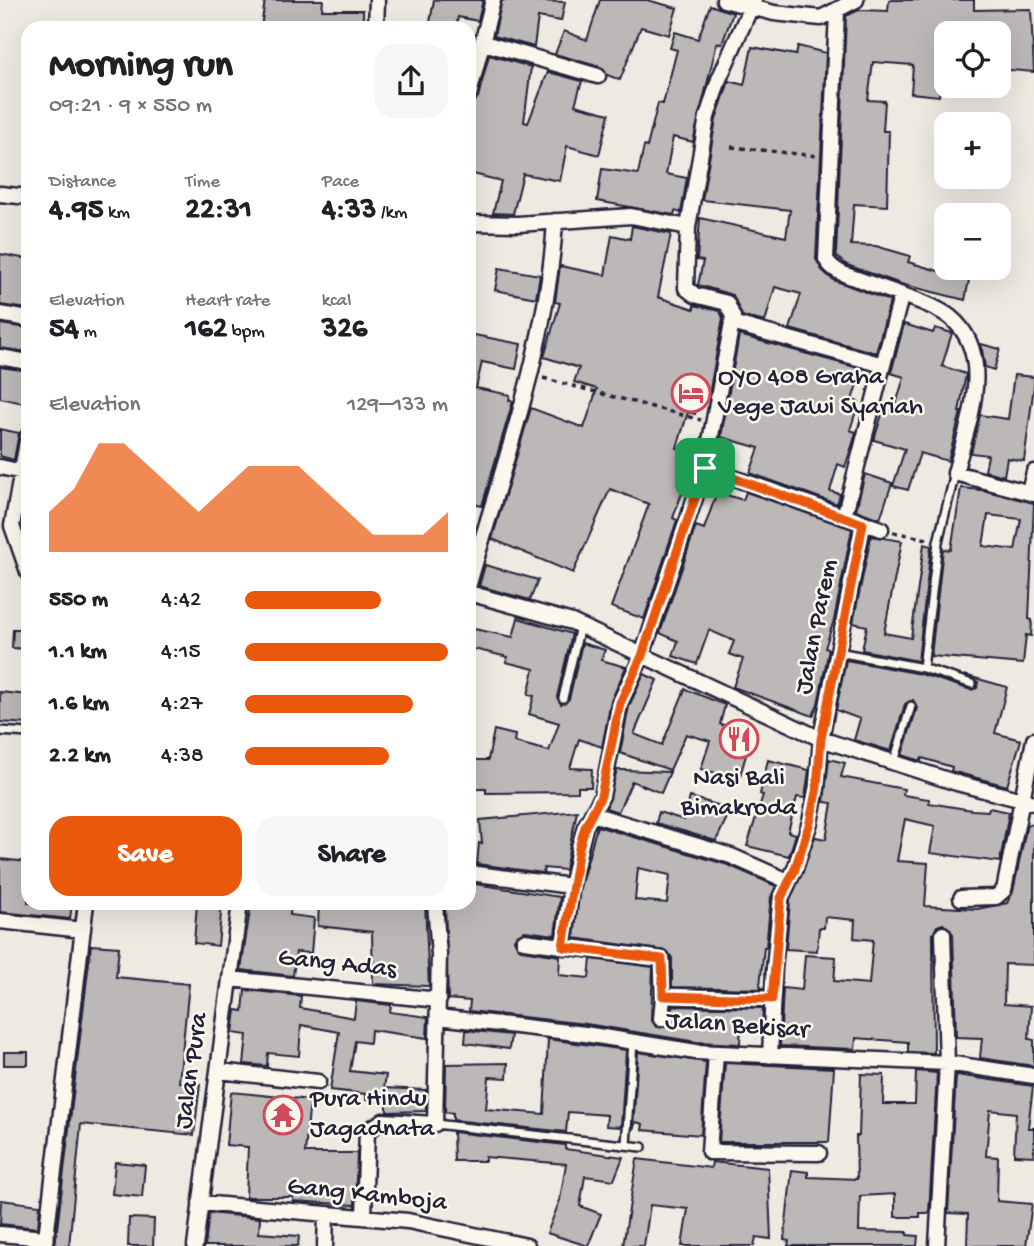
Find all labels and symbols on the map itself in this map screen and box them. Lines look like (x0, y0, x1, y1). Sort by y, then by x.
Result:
place label: OYO 408 Graha Vege Jawi Syariah (717, 363, 923, 424)
hotel icon: OYO 408 Graha Vege Jawi Syariah (670, 372, 712, 414)
pin (675, 438, 735, 498)
street label: Jalan Parem (790, 557, 846, 697)
restaurant icon: Nasi Bali Bimakroda (718, 718, 760, 760)
place label: Nasi Bali Bimakroda (680, 764, 798, 825)
street label: Gang Adas (276, 943, 399, 987)
street label: Jalan Bekisar (664, 1007, 813, 1048)
street label: Jalan Pura (170, 1009, 217, 1131)
place label: Pura Hindu Jagadnata (309, 1085, 436, 1146)
temple icon: Pura Hindu Jagadnata (262, 1094, 304, 1136)
street label: Gang Kamboja (286, 1172, 450, 1220)

